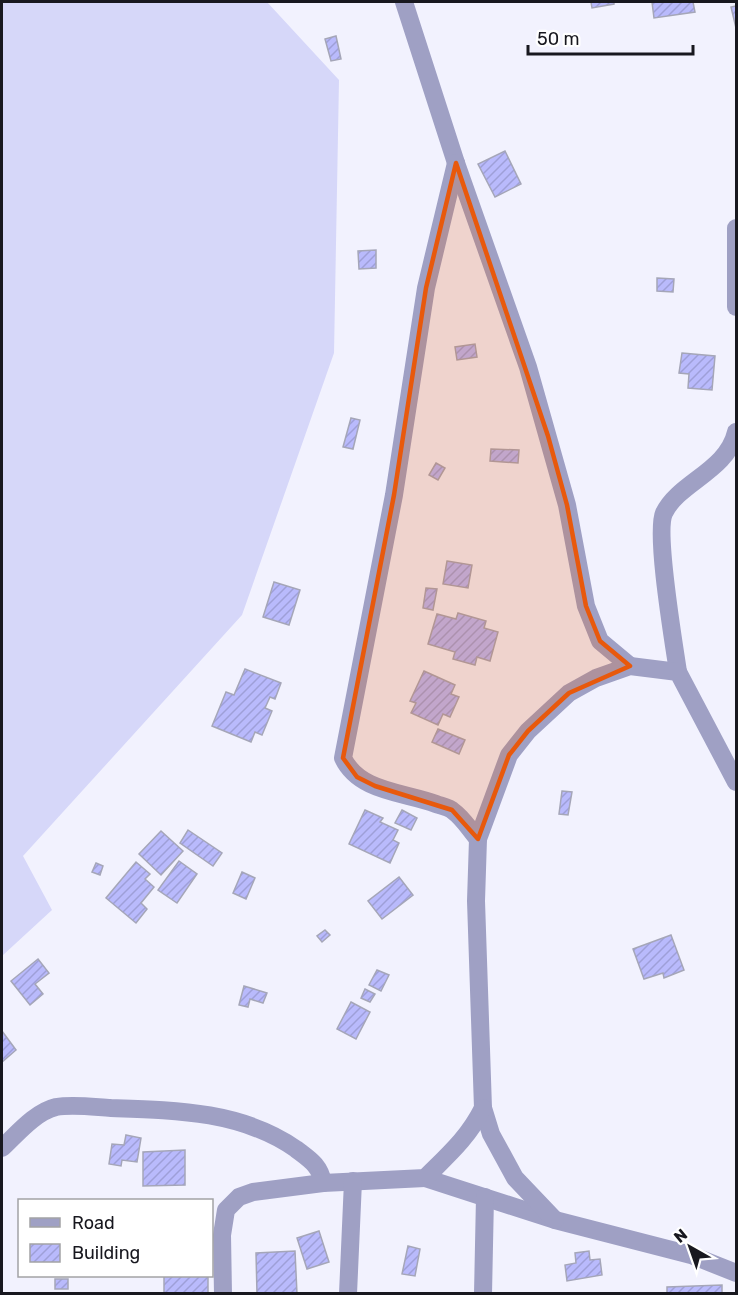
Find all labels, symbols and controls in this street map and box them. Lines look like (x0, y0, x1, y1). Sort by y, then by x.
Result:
scale bar (528, 18, 693, 56)
text: 50 m (537, 28, 580, 50)
legend (18, 1199, 213, 1277)
text: Road (72, 1212, 115, 1234)
north arrow (660, 1217, 720, 1277)
text: N (670, 1225, 691, 1247)
text: Building (72, 1242, 140, 1264)

